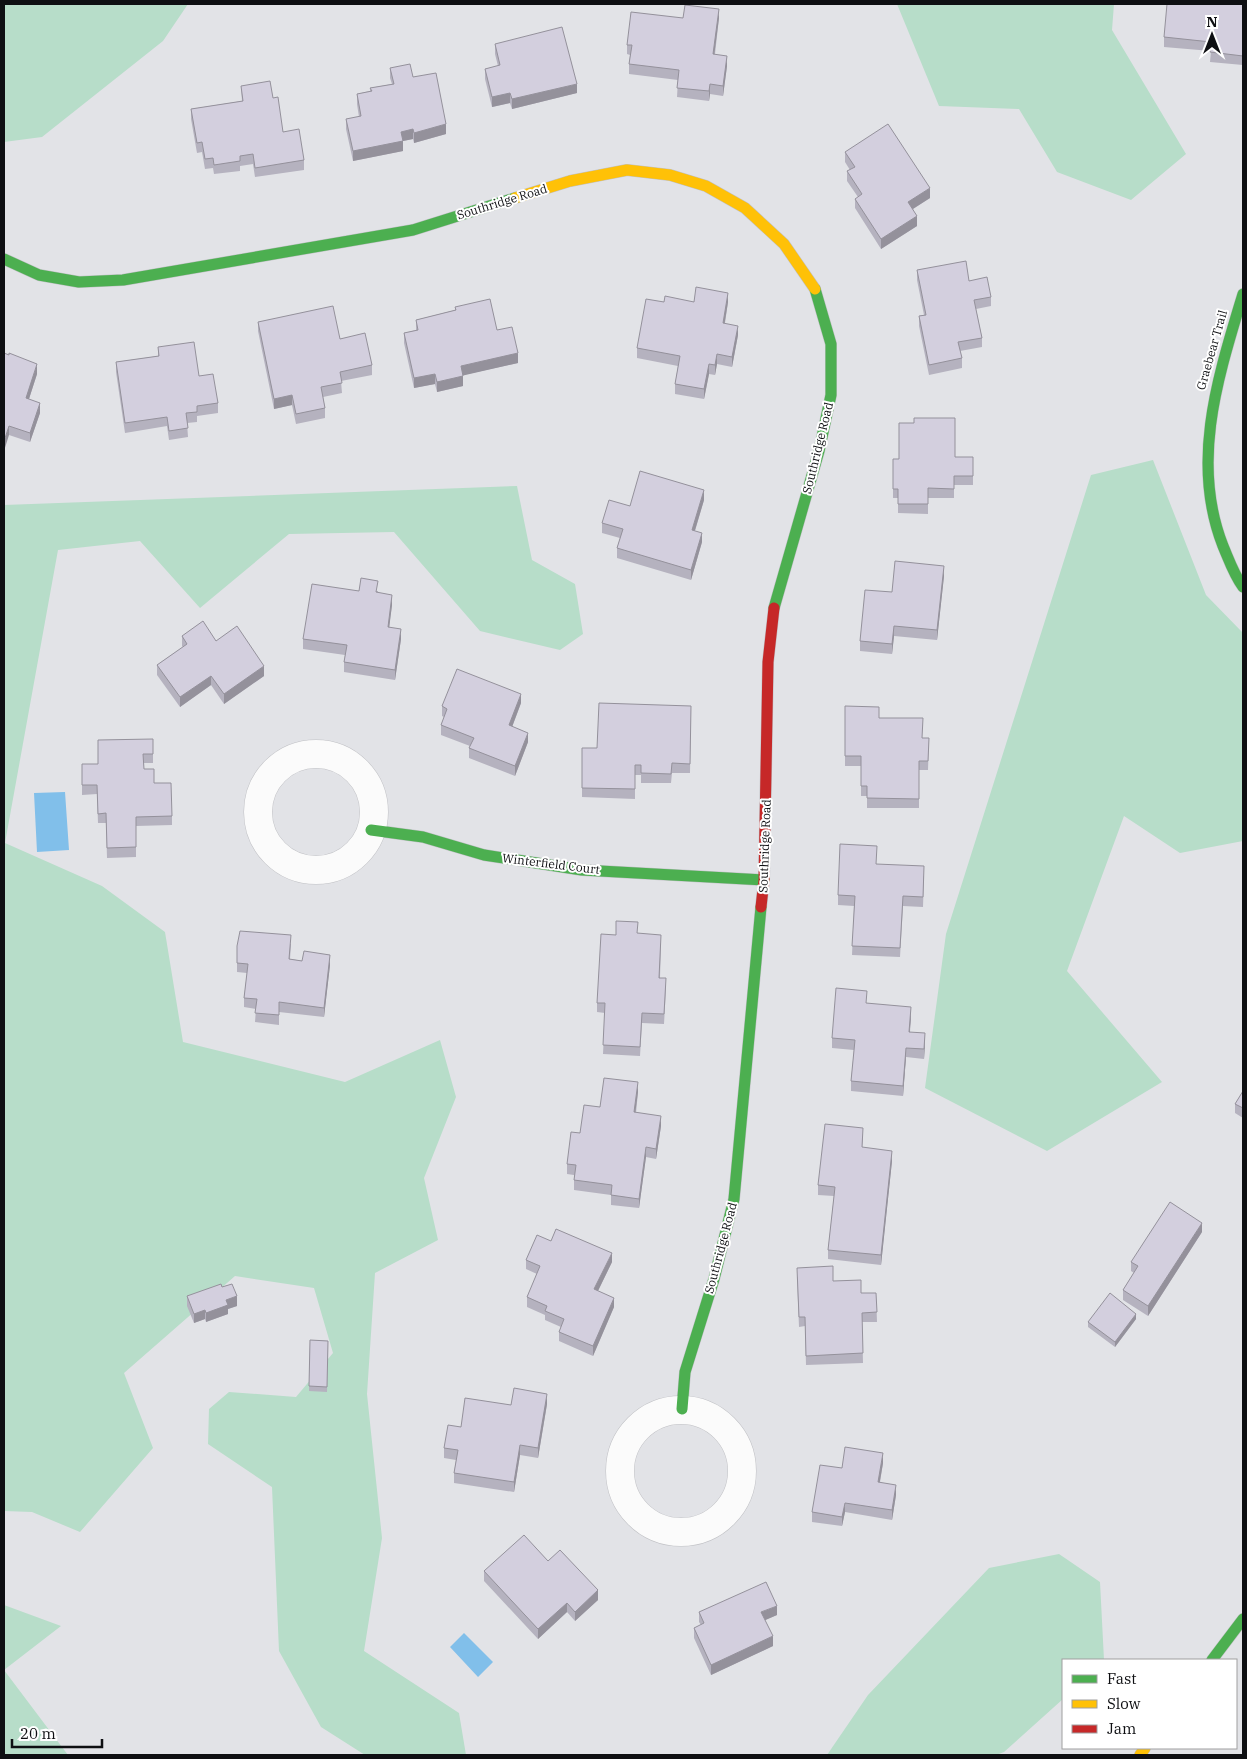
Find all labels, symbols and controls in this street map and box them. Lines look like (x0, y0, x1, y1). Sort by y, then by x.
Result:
north arrow (1187, 10, 1237, 60)
text: N (1206, 13, 1218, 31)
street label: Southridge Road (455, 181, 549, 222)
street label: Graebear Trail (1193, 308, 1230, 392)
street label: Southridge Road (799, 401, 836, 495)
street label: Southridge Road (755, 799, 774, 893)
street label: Winterfield Court (501, 850, 601, 877)
street label: Southridge Road (701, 1201, 740, 1295)
legend (1062, 1659, 1237, 1749)
text: Fast (1107, 1669, 1137, 1688)
text: Slow (1107, 1694, 1141, 1713)
scale bar (12, 1716, 102, 1748)
text: Jam (1107, 1719, 1136, 1738)
text: 20 m (20, 1724, 56, 1743)

